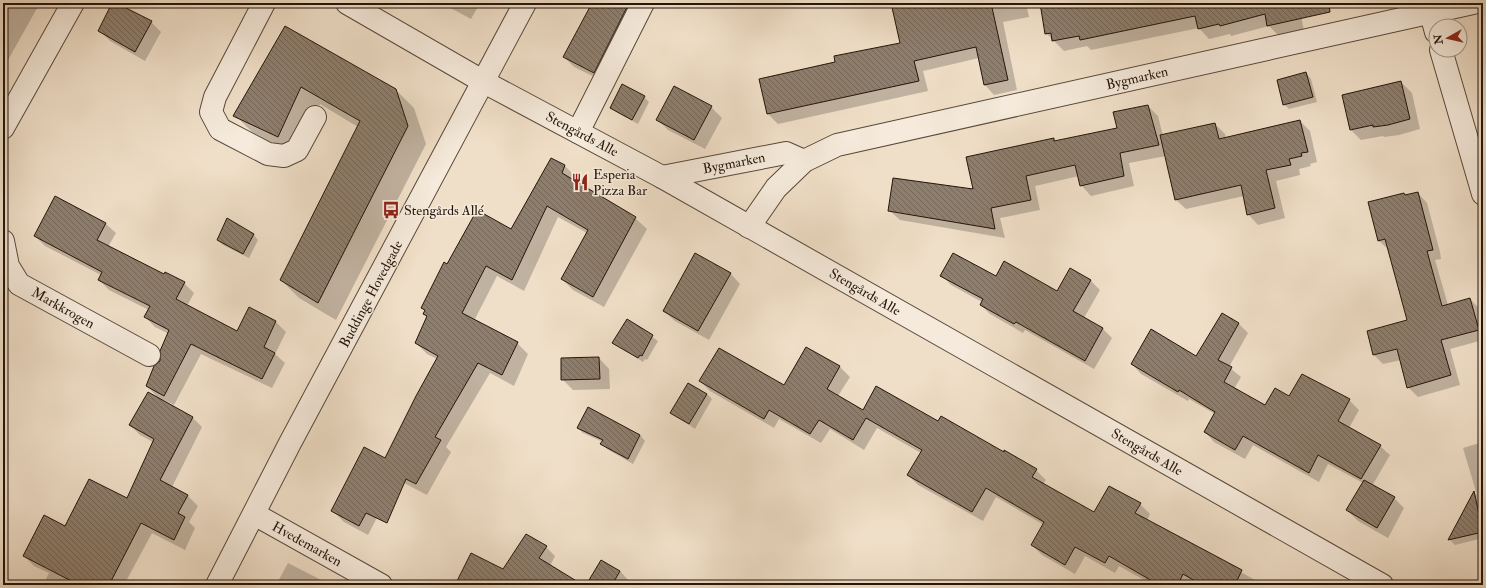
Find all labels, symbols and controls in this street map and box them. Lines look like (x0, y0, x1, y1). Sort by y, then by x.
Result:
north arrow (1428, 18, 1468, 58)
text: N (1431, 32, 1446, 46)
street label: Bygmarken (1104, 63, 1170, 94)
street label: Stengårds Alle (543, 108, 621, 160)
street label: Bygmarken (701, 149, 767, 178)
place label: Esperia Pizza Bar (593, 166, 648, 199)
restaurant icon: Esperia Pizza Bar (570, 172, 590, 192)
bus stop icon: Stengårds Allé (381, 200, 401, 220)
place label: Stengårds Allé (404, 202, 484, 219)
street label: Buddinge Hovedgade (336, 237, 406, 350)
street label: Stengårds Alle (826, 265, 904, 319)
street label: Markkrogen (28, 284, 98, 332)
street label: Stengårds Alle (1108, 425, 1186, 479)
street label: Hvedemarken (269, 518, 345, 570)

